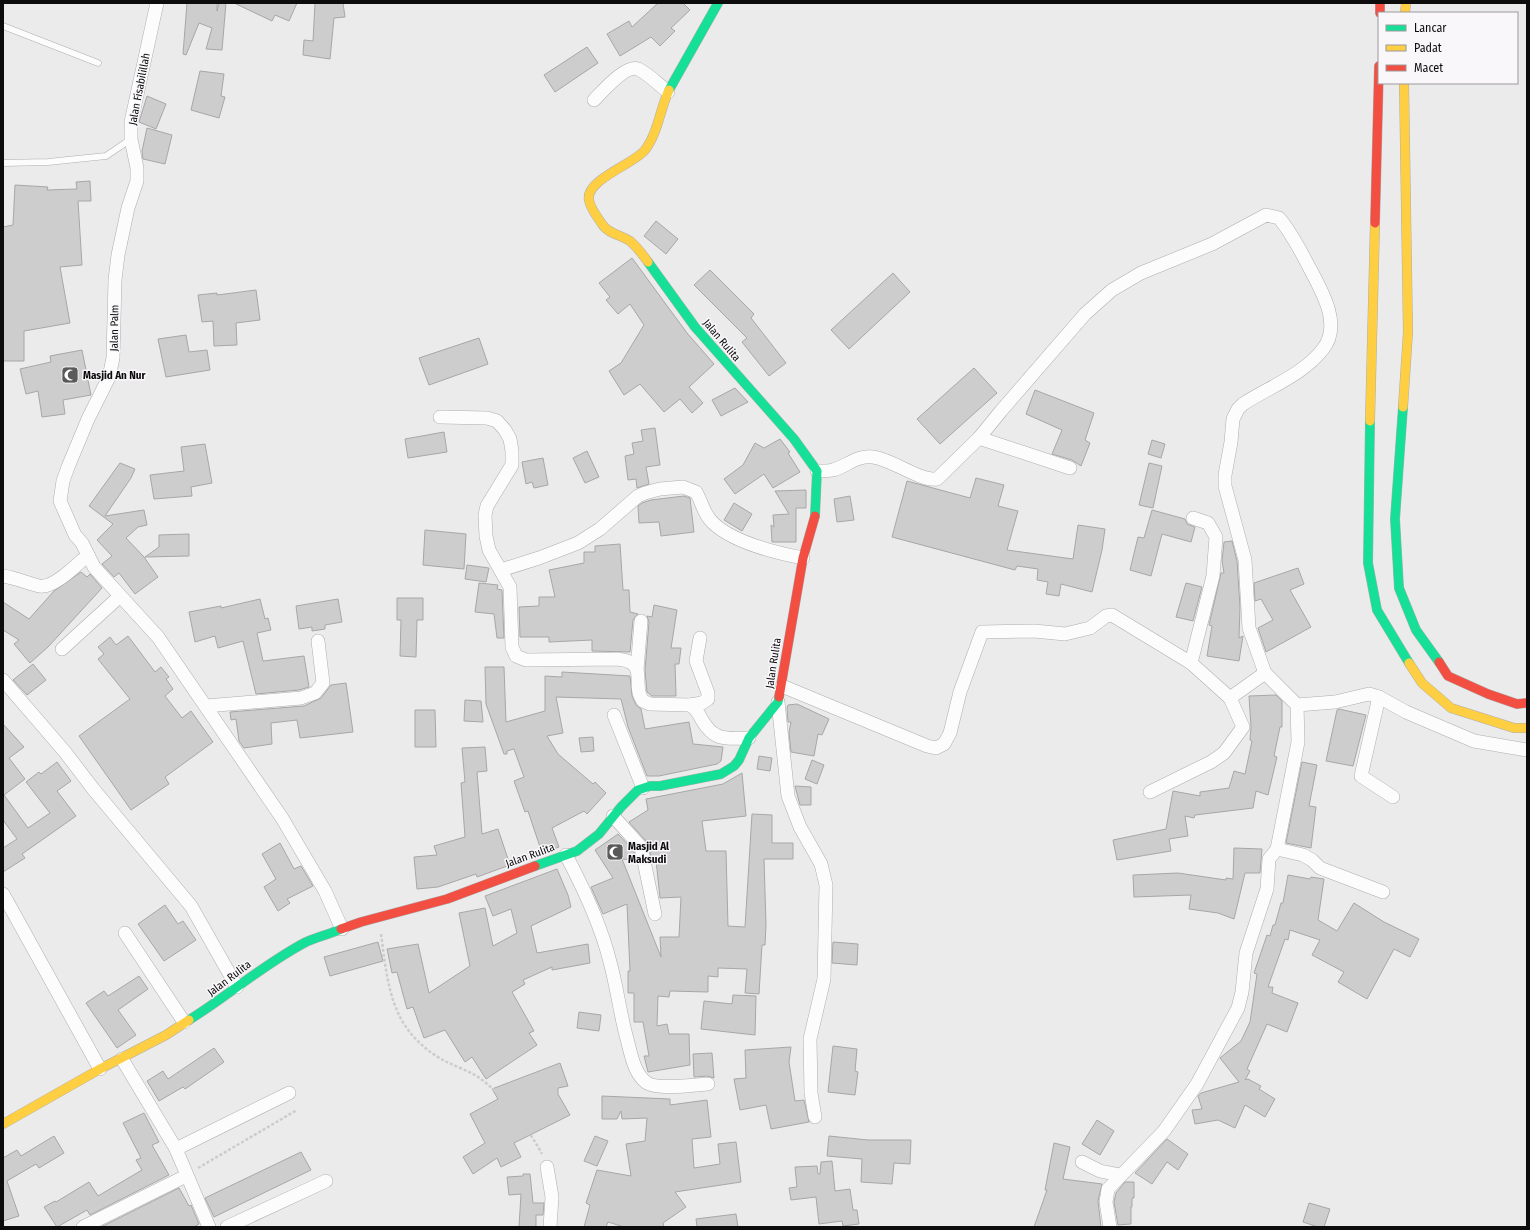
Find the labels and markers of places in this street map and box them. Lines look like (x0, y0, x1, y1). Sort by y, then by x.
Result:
mosque icon: Masjid An Nur (60, 365, 80, 385)
place label: Masjid An Nur (83, 369, 146, 382)
place label: Masjid Al Maksudi (628, 840, 670, 866)
mosque icon: Masjid Al Maksudi (605, 842, 625, 862)

